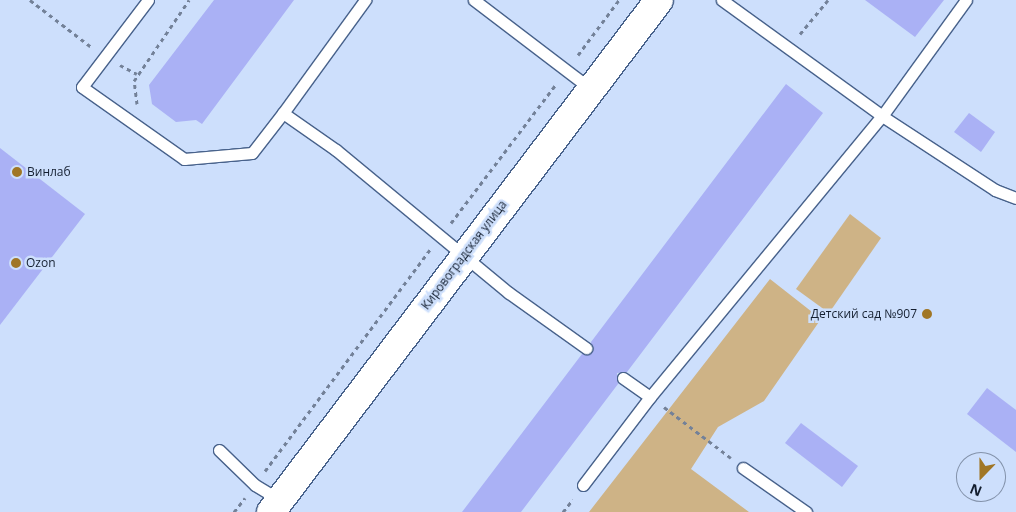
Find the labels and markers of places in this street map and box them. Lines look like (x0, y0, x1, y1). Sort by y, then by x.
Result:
place label: Винлаб (27, 165, 71, 179)
marker: Винлаб (11, 166, 23, 178)
place label: Ozon (26, 256, 56, 270)
marker: Ozon (10, 257, 22, 269)
place label: Детский сад №907 (811, 307, 917, 321)
marker: Детский сад №907 (921, 308, 933, 320)

